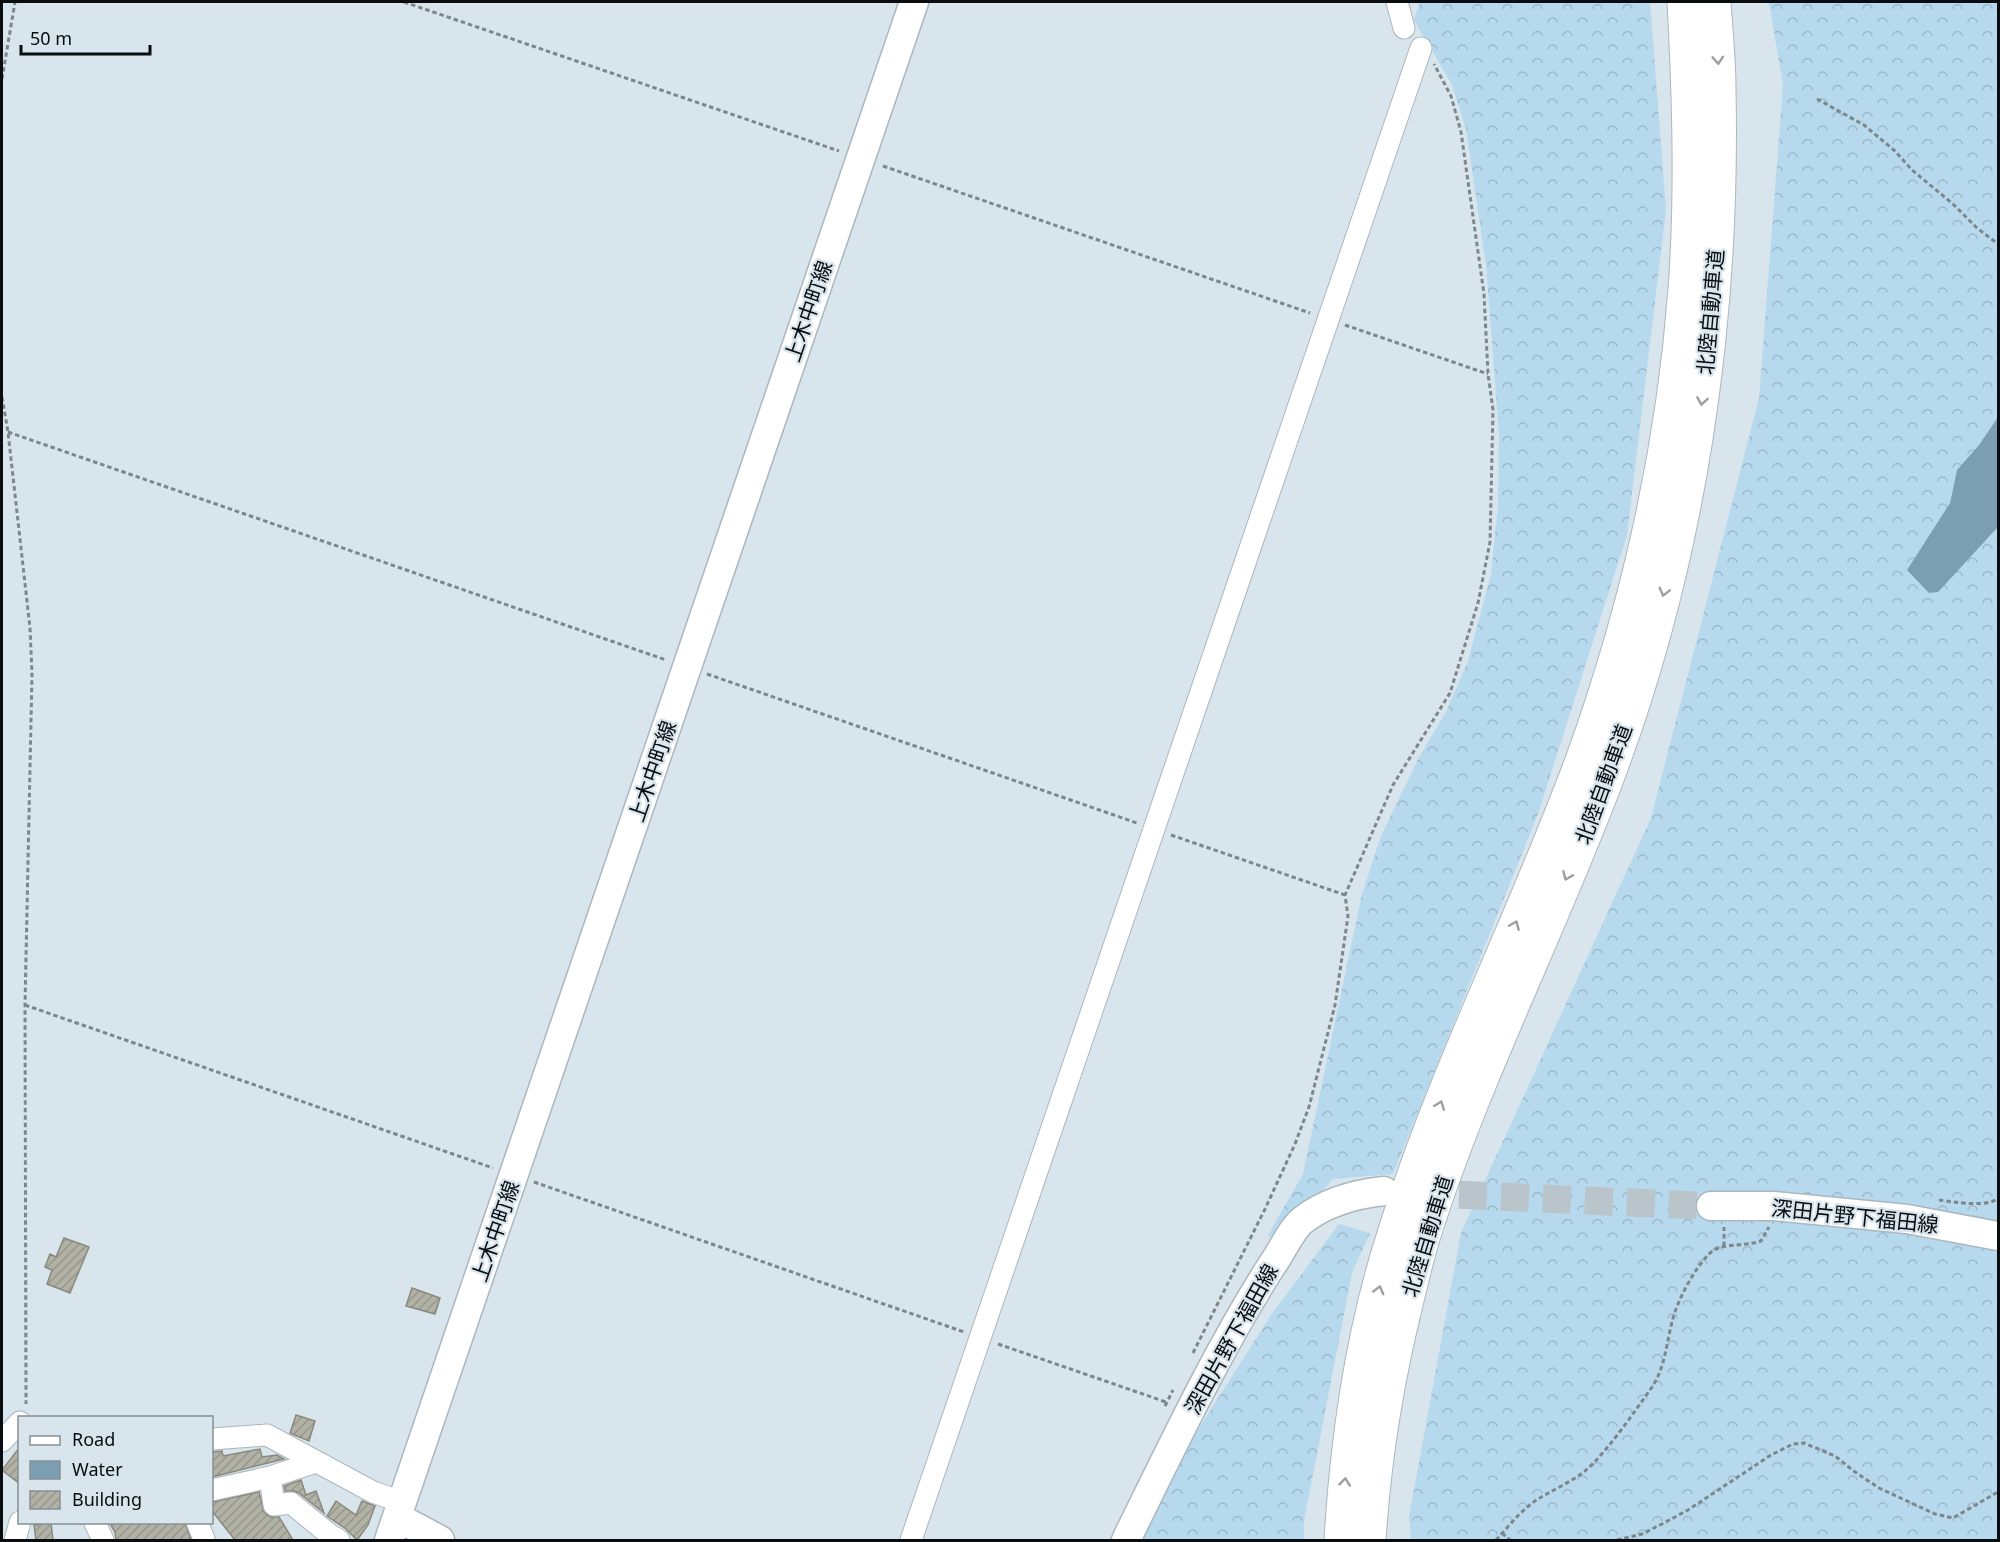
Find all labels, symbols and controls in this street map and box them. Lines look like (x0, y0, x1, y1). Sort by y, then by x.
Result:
scale bar (21, 18, 150, 56)
text: 50 m (30, 26, 72, 50)
one-way arrow (1711, 55, 1724, 64)
street label: 北陸自動車道 (1691, 248, 1729, 376)
street label: 上木中町線 (778, 257, 838, 365)
one-way arrow (1696, 396, 1708, 406)
one-way arrow (1659, 586, 1671, 597)
street label: 上木中町線 (622, 717, 682, 825)
street label: 北陸自動車道 (1568, 720, 1638, 848)
one-way arrow (1562, 870, 1574, 881)
one-way arrow (1508, 921, 1520, 932)
one-way arrow (1433, 1101, 1445, 1112)
street label: 北陸自動車道 (1395, 1172, 1459, 1300)
street label: 上木中町線 (465, 1177, 525, 1285)
street label: 深田片野下福田線 (1770, 1193, 1940, 1239)
street label: 深田片野下福田線 (1178, 1259, 1284, 1419)
one-way arrow (1371, 1286, 1384, 1296)
legend (18, 1416, 213, 1524)
text: Road (72, 1427, 115, 1451)
text: Water (72, 1457, 123, 1481)
one-way arrow (1338, 1478, 1351, 1487)
text: Building (72, 1487, 142, 1511)

